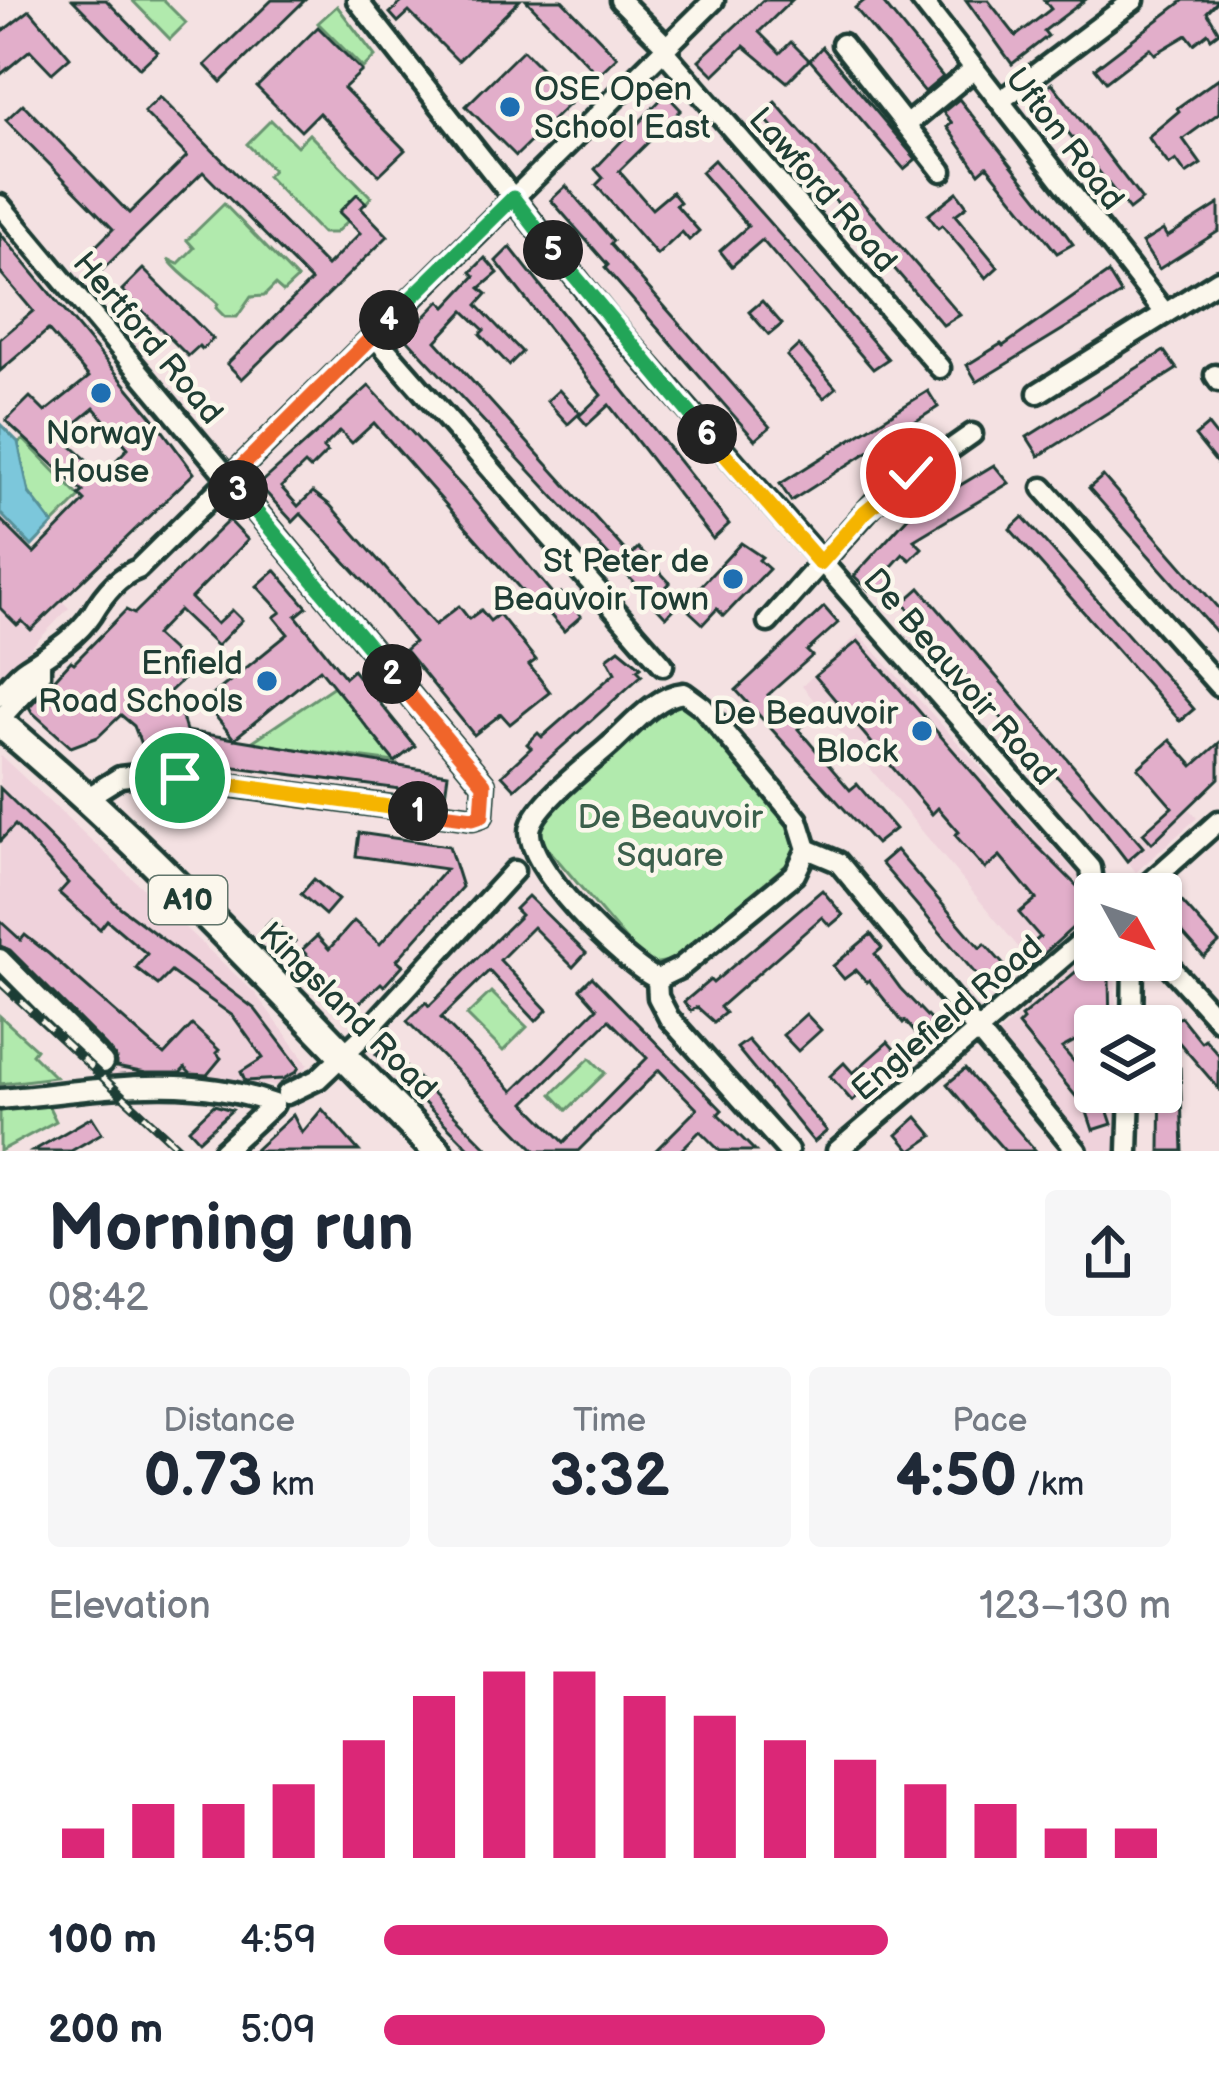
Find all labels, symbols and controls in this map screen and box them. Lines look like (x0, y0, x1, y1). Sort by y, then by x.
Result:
street label: Ufton Road (996, 60, 1132, 218)
place label: OSE Open School East (534, 70, 710, 148)
marker: OSE Open School East (497, 94, 523, 120)
street label: Lawford Road (740, 100, 905, 281)
pin: 5 (523, 220, 583, 280)
text: 5 (543, 230, 563, 270)
street label: Hertford Road (64, 244, 231, 433)
pin: 4 (359, 290, 419, 350)
text: 4 (379, 300, 399, 340)
marker: Norway House (88, 380, 114, 406)
pin: 6 (677, 404, 737, 464)
place label: Norway House (46, 414, 157, 492)
text: 6 (697, 414, 717, 454)
pin (860, 422, 962, 524)
icon: check (878, 440, 944, 506)
pin: 3 (208, 460, 268, 520)
text: 3 (228, 470, 248, 510)
place label: St Peter de Beauvoir Town (492, 542, 709, 620)
street label: De Beauvoir Road (855, 561, 1064, 794)
marker: St Peter de Beauvoir Town (720, 566, 746, 592)
place label: Enfield Road Schools (38, 644, 243, 722)
pin: 2 (362, 644, 422, 704)
text: 2 (382, 654, 402, 694)
marker: Enfield Road Schools (254, 668, 280, 694)
place label: De Beauvoir Block (713, 694, 899, 772)
marker: De Beauvoir Block (909, 718, 935, 744)
pin (129, 727, 231, 829)
icon: arrive (147, 745, 213, 811)
pin: 1 (388, 781, 448, 841)
text: 1 (411, 791, 425, 831)
park label: De Beauvoir Square (577, 798, 764, 876)
north arrow (1074, 873, 1182, 981)
map controls (1074, 873, 1182, 1113)
road number: A10 (149, 876, 227, 924)
street label: Kingsland Road (250, 914, 445, 1109)
street label: Englefield Road (844, 927, 1051, 1110)
button: layers (1074, 1005, 1182, 1113)
text: Morning run (48, 1190, 414, 1269)
button: share (1045, 1190, 1171, 1316)
text: 08:42 (48, 1275, 148, 1322)
text: Distance (163, 1401, 295, 1441)
text: Time (573, 1401, 646, 1441)
text: Pace (952, 1401, 1027, 1441)
text: 0.73 (144, 1441, 262, 1513)
text: 3:32 (549, 1441, 670, 1513)
text: 4:50 (895, 1441, 1017, 1513)
text: km (262, 1465, 315, 1505)
text: /km (1017, 1465, 1084, 1505)
text: Elevation (48, 1583, 211, 1630)
text: 123–130 m (979, 1583, 1171, 1630)
text: 100 m (48, 1917, 157, 1964)
text: 4:59 (240, 1917, 317, 1964)
text: 200 m (48, 2007, 163, 2054)
text: 5:09 (240, 2007, 316, 2054)

